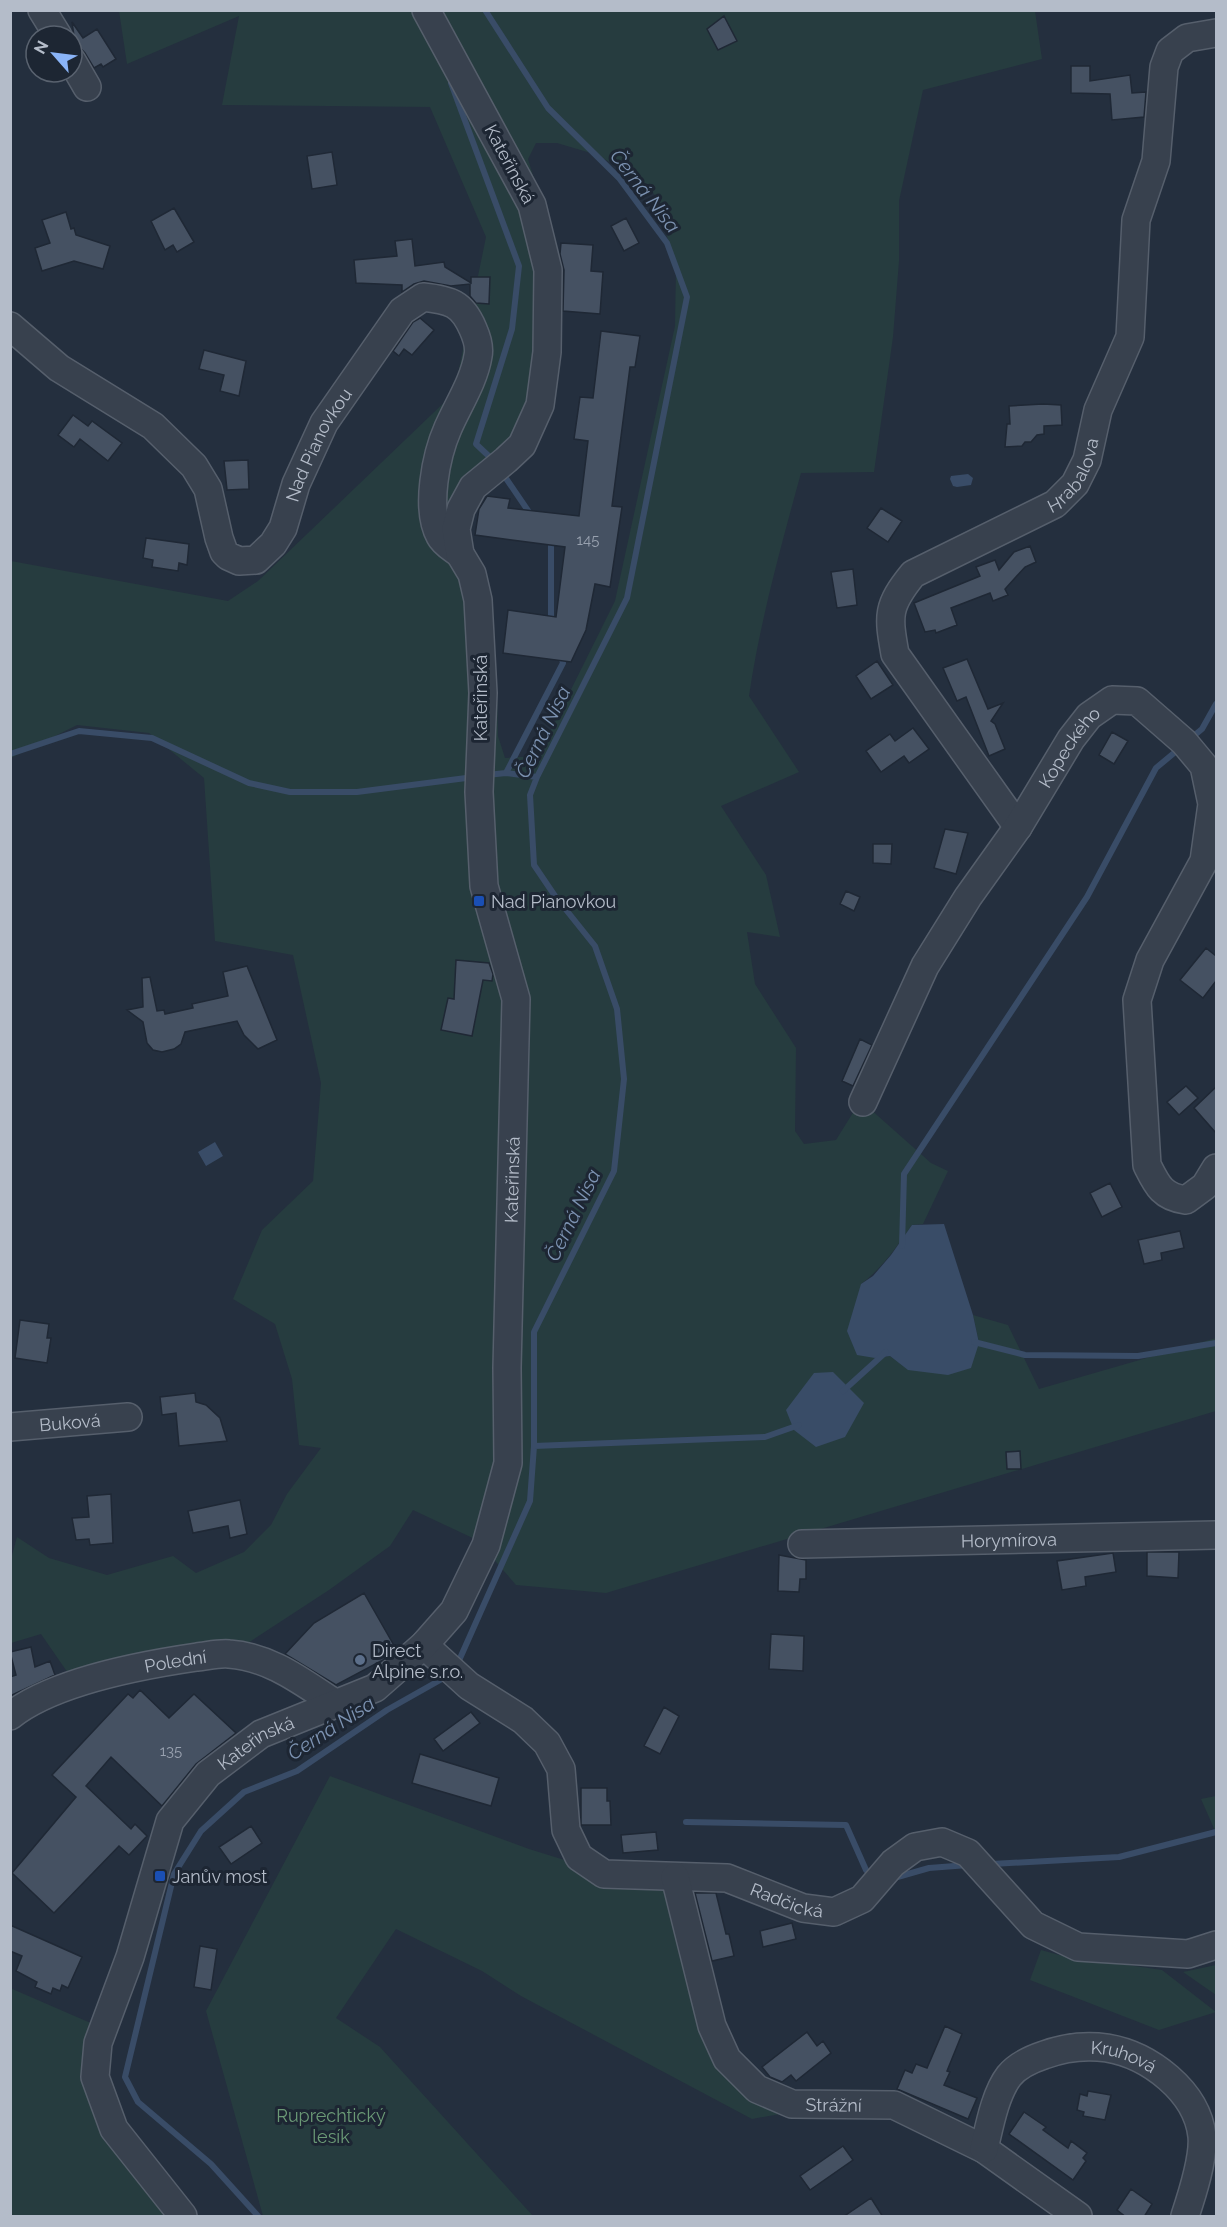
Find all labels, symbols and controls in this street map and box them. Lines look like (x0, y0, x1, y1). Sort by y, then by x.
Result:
north arrow (24, 24, 84, 84)
text: N (30, 37, 52, 57)
street label: Kateřinská (480, 121, 540, 207)
water label: Černá Nisa (605, 144, 686, 237)
street label: Nad Pianovkou (281, 384, 356, 504)
street label: Hrabalova (1044, 436, 1102, 517)
house number: 145 (577, 531, 599, 549)
street label: Kateřinská (470, 655, 491, 741)
water label: Černá Nisa (510, 682, 576, 782)
street label: Kopeckého (1034, 701, 1104, 791)
place label: Nad Pianovkou (491, 891, 616, 912)
marker: Nad Pianovkou (472, 894, 486, 908)
street label: Kateřinská (500, 1136, 523, 1223)
water label: Černá Nisa (540, 1165, 606, 1265)
street label: Buková (38, 1409, 101, 1435)
street label: Horymírova (961, 1528, 1057, 1551)
place label: Direct Alpine s.r.o. (372, 1640, 463, 1682)
street label: Polední (142, 1645, 208, 1676)
marker: Direct Alpine s.r.o. (353, 1653, 367, 1667)
water label: Černá Nisa (282, 1690, 379, 1765)
street label: Kateřinská (213, 1711, 297, 1774)
house number: 135 (160, 1742, 182, 1760)
place label: Janův most (172, 1866, 267, 1887)
marker: Janův most (153, 1869, 167, 1883)
street label: Radčická (748, 1878, 824, 1921)
street label: Kruhová (1090, 2036, 1161, 2077)
street label: Strážní (806, 2094, 862, 2115)
park label: Ruprechtický lesík (276, 2105, 386, 2147)

